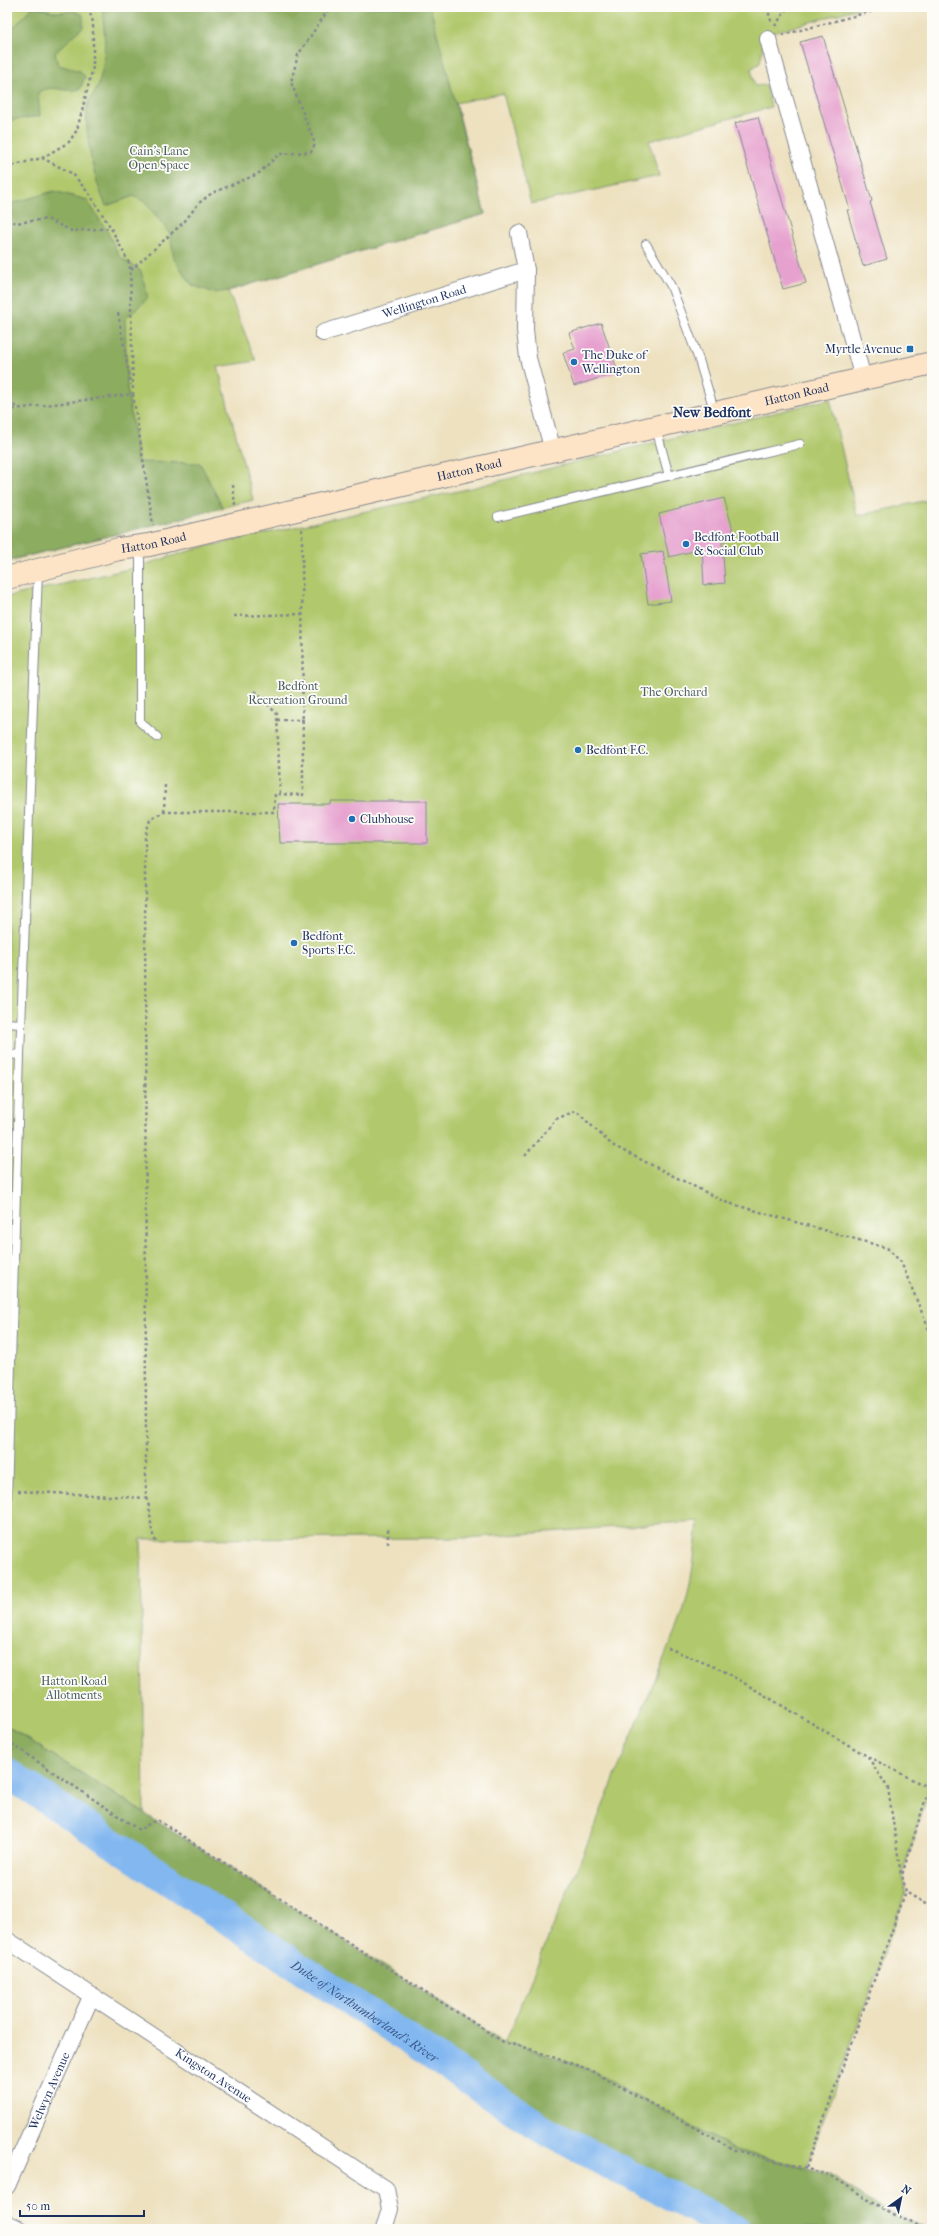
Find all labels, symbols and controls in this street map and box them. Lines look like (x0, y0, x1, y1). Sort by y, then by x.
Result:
park label: Cain's Lane Open Space (128, 144, 190, 172)
street label: Wellington Road (380, 282, 468, 321)
place label: Myrtle Avenue (825, 342, 902, 356)
marker: Myrtle Avenue (905, 344, 915, 354)
place label: The Duke of Wellington (581, 348, 649, 376)
marker: The Duke of Wellington (569, 357, 579, 367)
street label: Hatton Road (763, 380, 831, 408)
district label: New Bedfont (673, 404, 752, 421)
street label: Hatton Road (436, 455, 503, 484)
street label: Hatton Road (120, 529, 188, 556)
place label: Bedfont Football & Social Club (694, 530, 780, 558)
marker: Bedfont Football & Social Club (681, 539, 691, 549)
park label: Bedfont Recreation Ground (248, 679, 348, 707)
park label: The Orchard (640, 685, 708, 699)
place label: Bedfont F.C. (586, 743, 648, 757)
marker: Bedfont F.C. (573, 745, 583, 755)
place label: Clubhouse (360, 812, 414, 826)
marker: Clubhouse (347, 814, 357, 824)
place label: Bedfont Sports F.C. (302, 929, 355, 957)
marker: Bedfont Sports F.C. (289, 938, 299, 948)
park label: Hatton Road Allotments (41, 1674, 107, 1702)
water label: Duke of Northumberland's River (288, 1956, 442, 2066)
street label: Kingston Avenue (173, 2045, 254, 2106)
street label: Welwyn Avenue (25, 2050, 73, 2133)
north arrow (881, 2178, 921, 2218)
text: N (899, 2182, 914, 2198)
scale bar (20, 2192, 144, 2218)
text: 50 m (26, 2199, 50, 2213)

